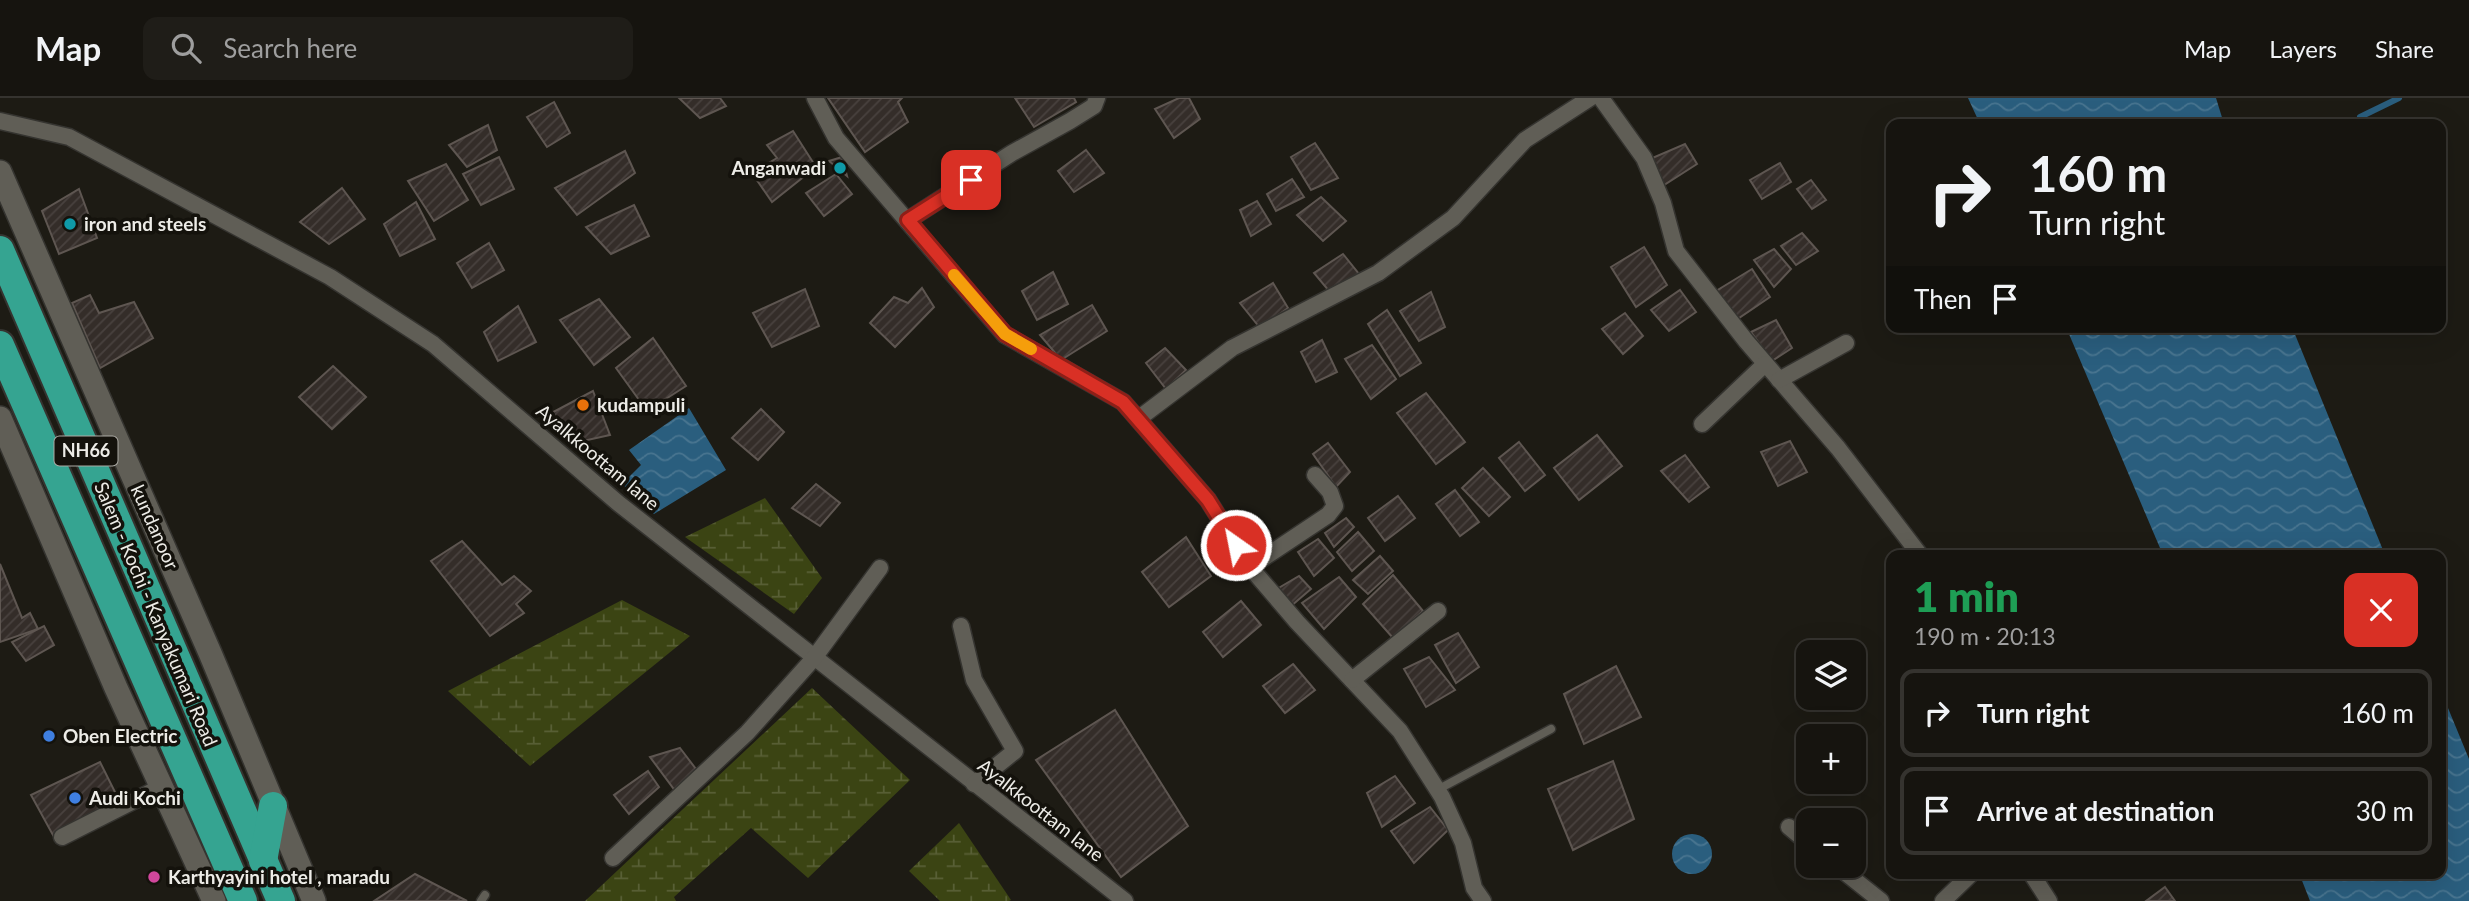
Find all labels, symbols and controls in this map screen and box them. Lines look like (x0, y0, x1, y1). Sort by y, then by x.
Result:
search box (143, 17, 633, 80)
text: Map (35, 28, 101, 68)
icon: search (167, 29, 205, 67)
text: Search here (223, 32, 357, 64)
text: Map (2184, 34, 2231, 63)
text: Layers (2269, 34, 2337, 63)
text: Share (2375, 34, 2434, 63)
text: 160 m (2029, 144, 2167, 202)
icon: right (1914, 147, 2005, 238)
pin (941, 150, 1001, 210)
place label: Anganwadi (730, 156, 826, 179)
marker: Anganwadi (832, 160, 848, 176)
icon: arrive (952, 161, 990, 199)
text: Turn right (2029, 203, 2165, 242)
place label: iron and steels (84, 212, 206, 235)
marker: iron and steels (62, 216, 78, 232)
icon: arrive (1986, 280, 2024, 318)
text: Then (1914, 283, 1972, 315)
place label: kudampuli (597, 393, 685, 416)
marker: kudampuli (575, 397, 591, 413)
street label: Ayalkkoottam lane (532, 399, 664, 515)
road number: NH66 (55, 436, 118, 466)
street label: Salem - Kochi - Kanyakumari Road (90, 478, 223, 750)
street label: kundanoor (127, 481, 184, 573)
position arrow (1199, 508, 1273, 582)
text: 1 min (1914, 571, 2019, 621)
button: close (2344, 573, 2418, 647)
text: 190 m · 20:13 (1914, 622, 2056, 650)
map controls (1796, 640, 1866, 878)
button: layers (1796, 640, 1866, 710)
icon: right (1918, 694, 1956, 732)
text: Turn right (1977, 697, 2090, 729)
text: 160 m (2341, 697, 2414, 729)
place label: Oben Electric (63, 724, 178, 747)
button: + (1796, 724, 1866, 794)
marker: Oben Electric (41, 728, 57, 744)
street label: Ayalkkoottam lane (974, 753, 1109, 866)
place label: Audi Kochi (88, 786, 181, 809)
marker: Audi Kochi (67, 790, 83, 806)
icon: arrive (1918, 792, 1956, 830)
text: Arrive at destination (1977, 795, 2214, 827)
text: 30 m (2356, 795, 2414, 827)
button: − (1796, 808, 1866, 878)
place label: Karthyayini hotel , maradu (168, 865, 390, 888)
marker: Karthyayini hotel , maradu (146, 869, 162, 885)

